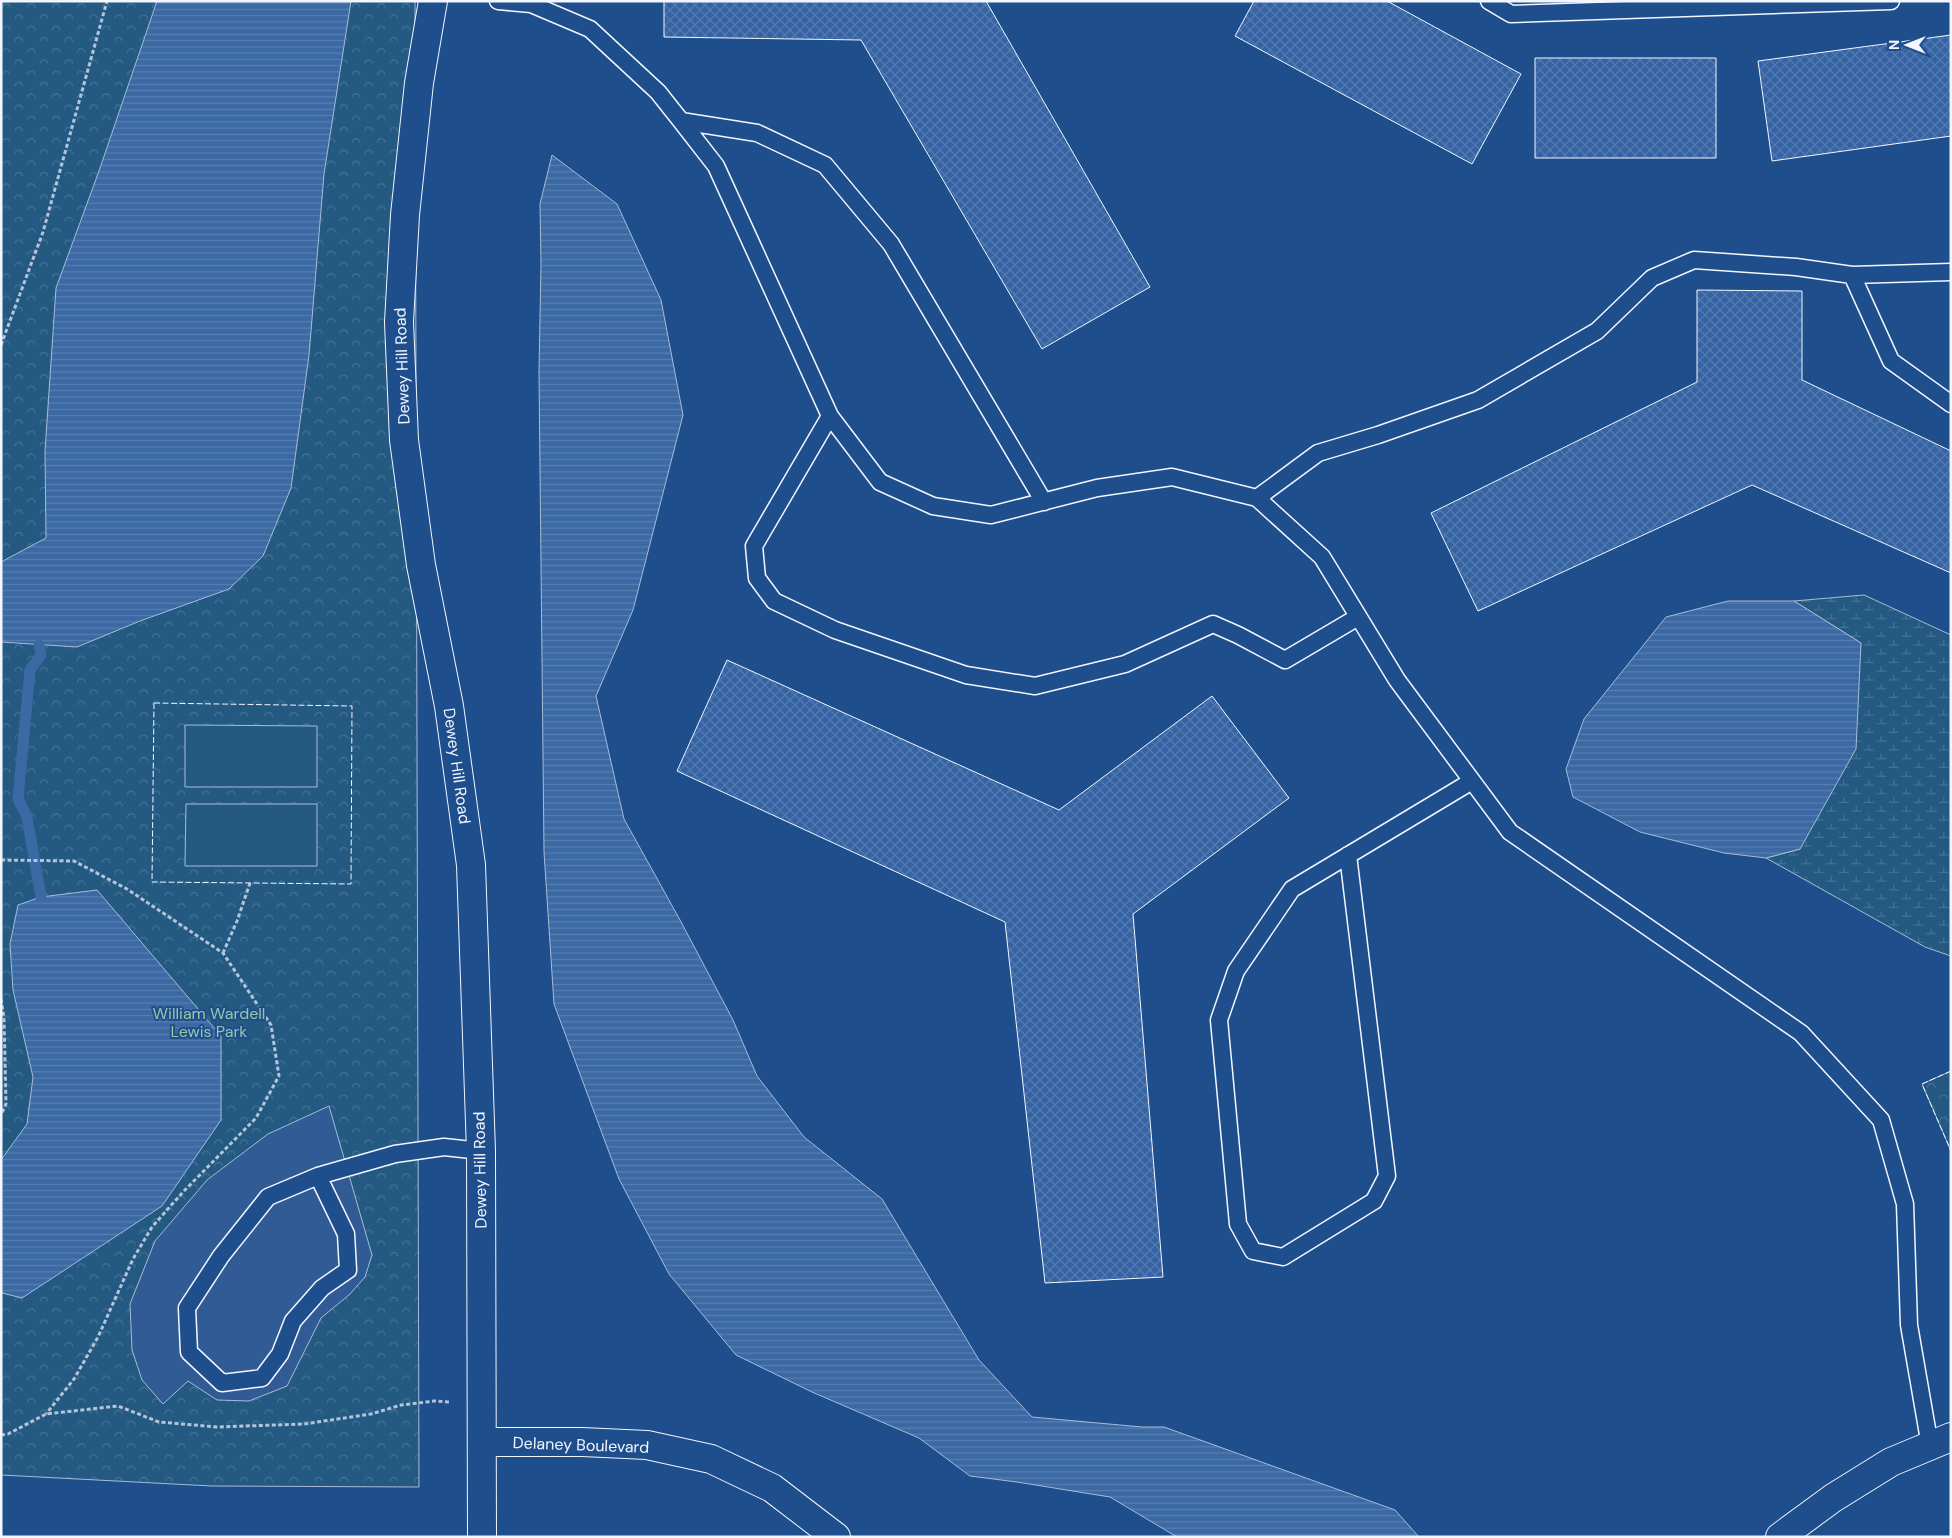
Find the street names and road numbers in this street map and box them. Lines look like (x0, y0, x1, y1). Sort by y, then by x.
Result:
street label: Dewey Hill Road (389, 307, 415, 425)
street label: Dewey Hill Road (438, 707, 476, 825)
street label: Dewey Hill Road (468, 1111, 492, 1229)
street label: Delaney Boulevard (512, 1432, 650, 1458)

